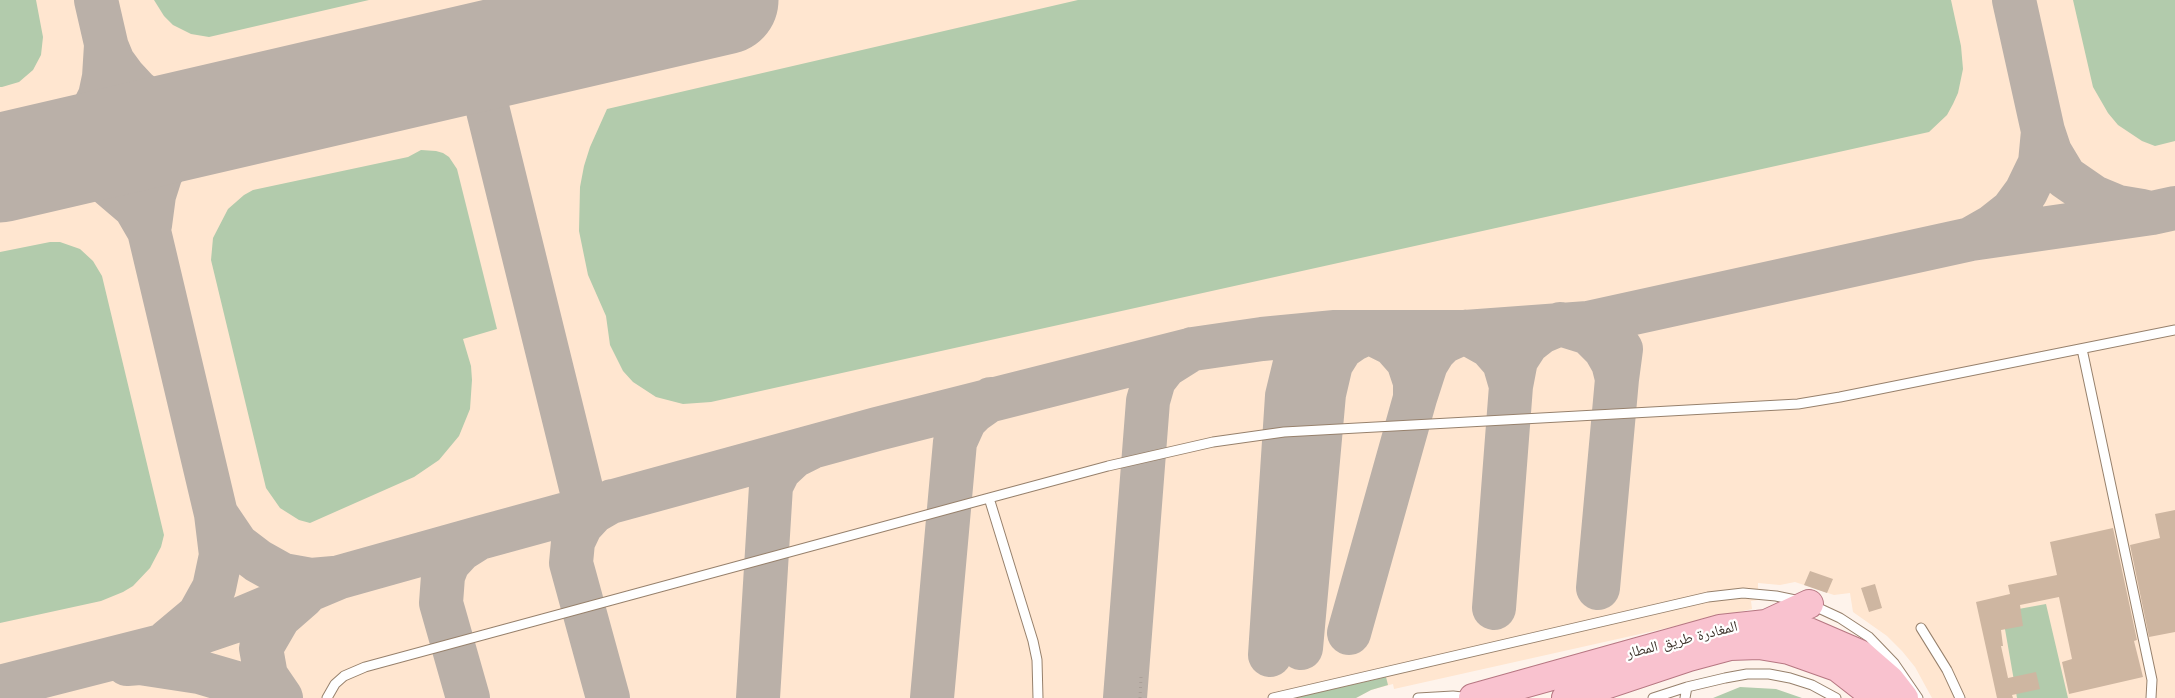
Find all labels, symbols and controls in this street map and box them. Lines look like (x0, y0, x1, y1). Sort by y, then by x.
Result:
street label: المغادرة طريق المطار (1625, 617, 1739, 663)

